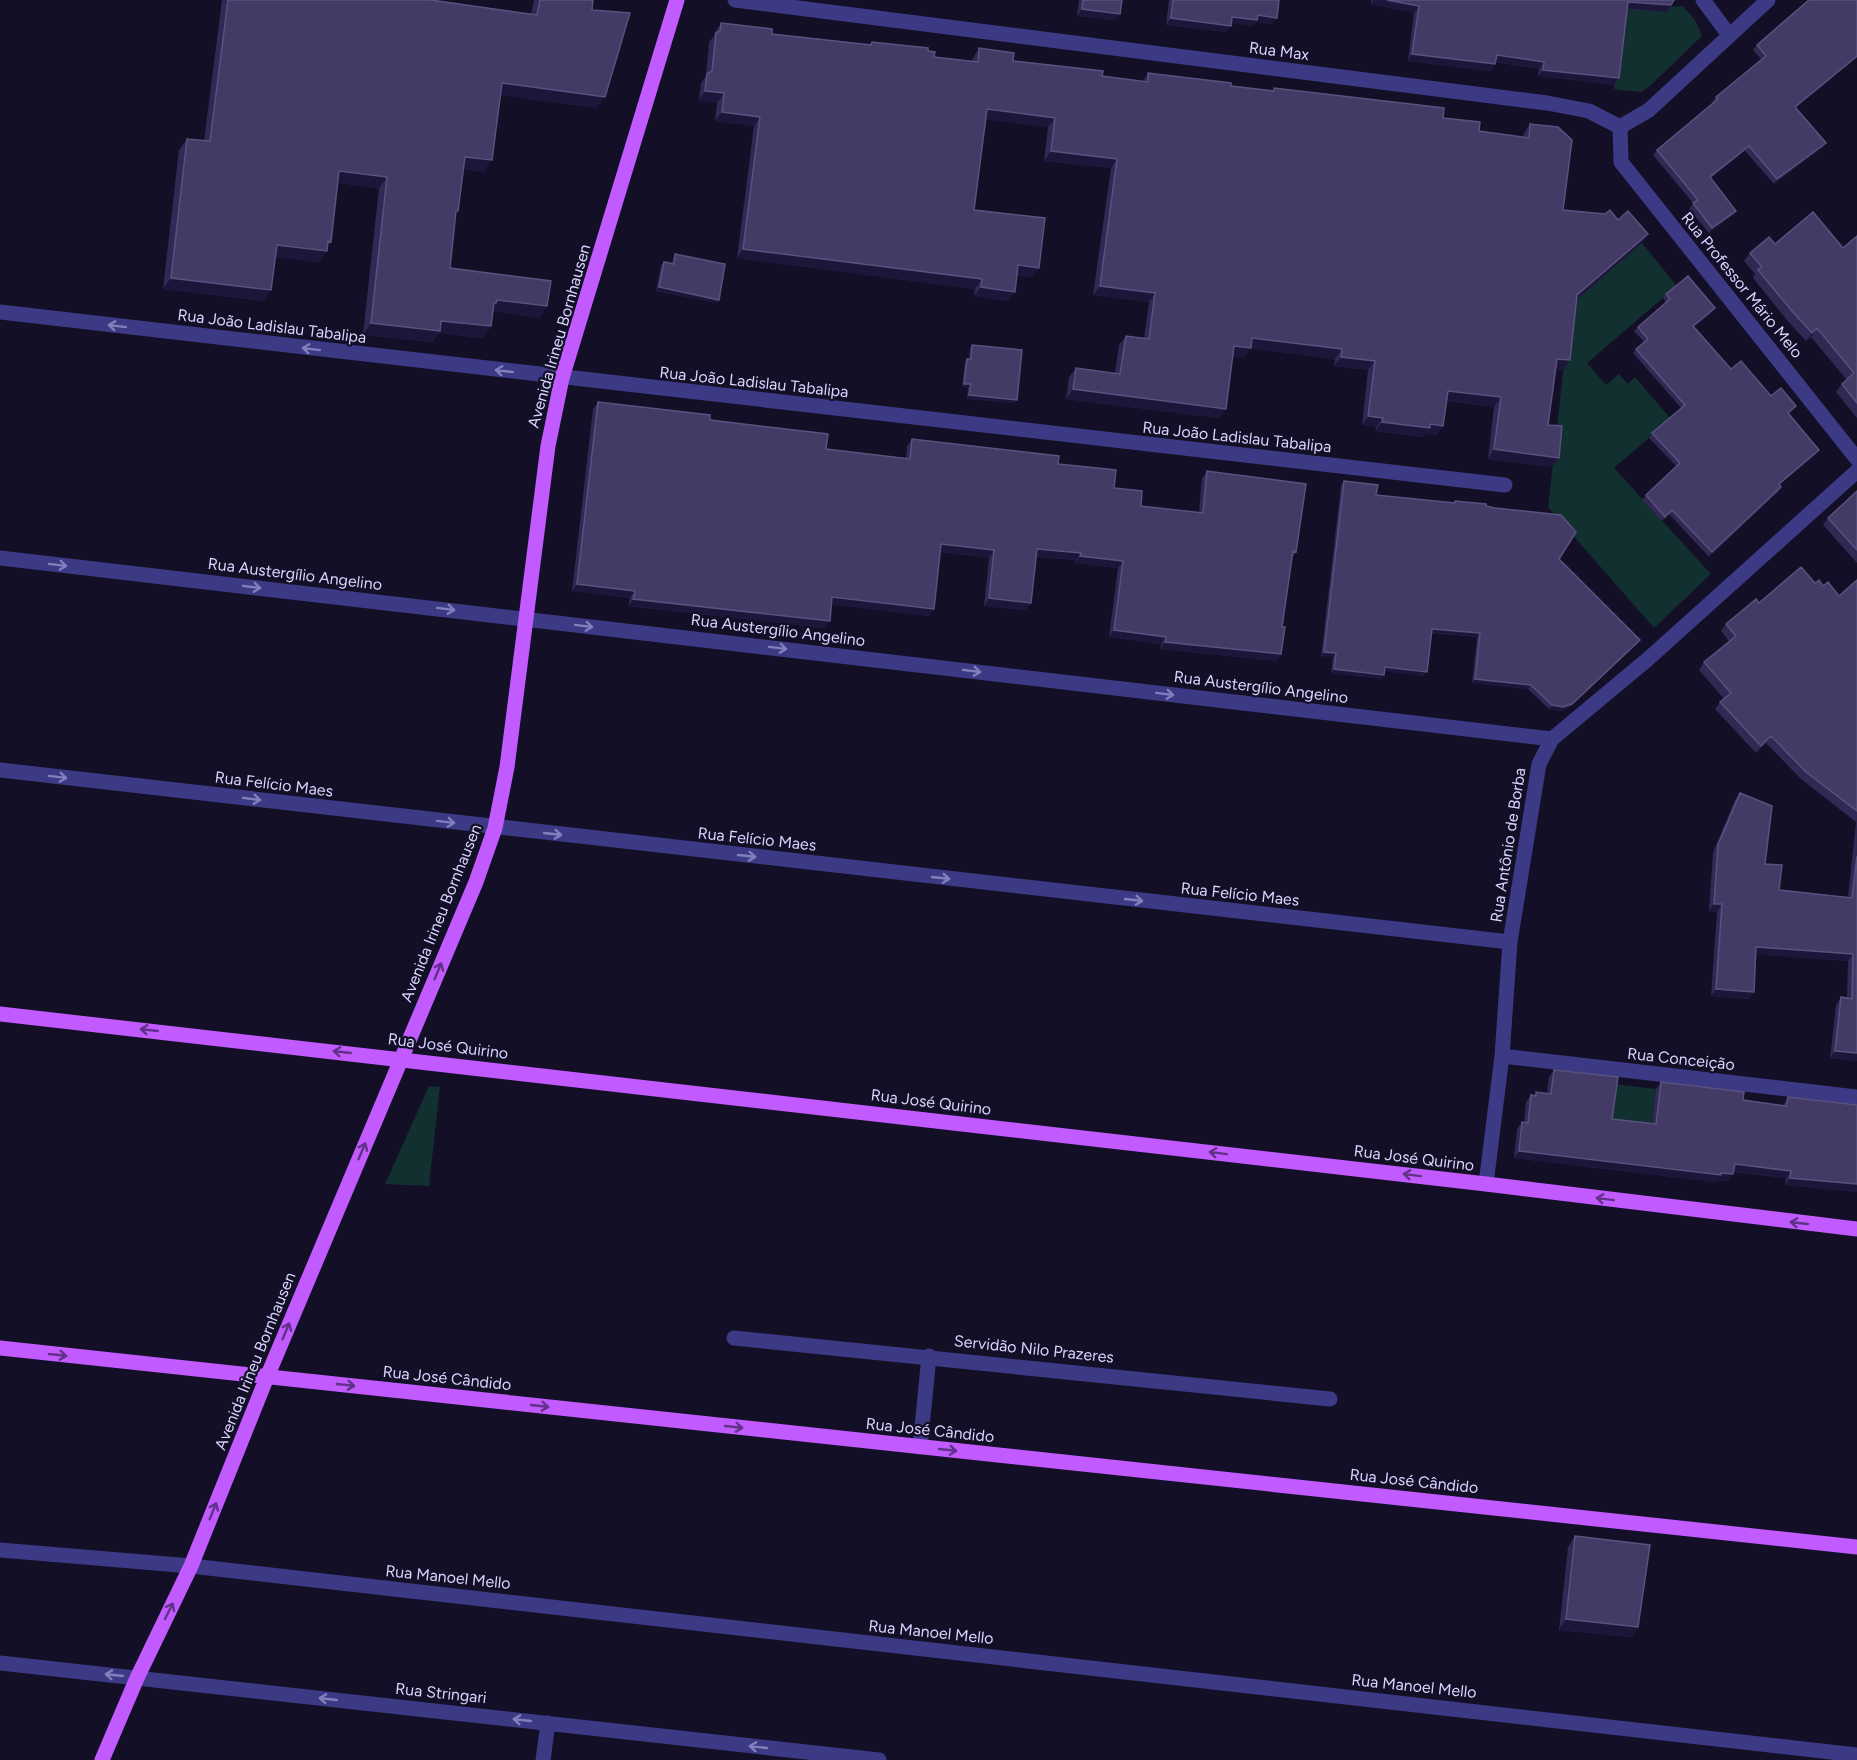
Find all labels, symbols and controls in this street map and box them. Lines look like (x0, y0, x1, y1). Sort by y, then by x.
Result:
street label: Rua Max (1248, 38, 1311, 64)
street label: Rua Professor Mário Melo (1677, 208, 1807, 362)
street label: Avenida Irineu Bornhausen (524, 242, 594, 430)
street label: Rua João Ladislau Tabalipa (177, 305, 367, 347)
one-way arrow (108, 320, 127, 331)
one-way arrow (301, 343, 321, 354)
street label: Rua João Ladislau Tabalipa (659, 363, 849, 401)
one-way arrow (495, 366, 515, 377)
street label: Rua João Ladislau Tabalipa (1142, 418, 1332, 456)
street label: Rua Austergílio Angelino (207, 554, 383, 594)
one-way arrow (48, 559, 68, 570)
one-way arrow (241, 582, 261, 593)
one-way arrow (435, 604, 455, 615)
street label: Rua Austergílio Angelino (690, 610, 866, 650)
one-way arrow (574, 620, 594, 631)
one-way arrow (768, 643, 787, 654)
one-way arrow (961, 666, 981, 677)
street label: Rua Austergílio Angelino (1173, 667, 1349, 707)
one-way arrow (1155, 688, 1175, 699)
street label: Rua Antônio de Borba (1486, 766, 1530, 924)
street label: Rua Felício Maes (214, 767, 334, 801)
one-way arrow (48, 772, 68, 783)
one-way arrow (241, 794, 261, 805)
one-way arrow (435, 817, 455, 828)
street label: Avenida Irineu Bornhausen (397, 821, 485, 1005)
street label: Rua Felício Maes (697, 823, 817, 855)
one-way arrow (543, 829, 563, 840)
one-way arrow (736, 851, 756, 862)
one-way arrow (930, 873, 950, 884)
street label: Rua Felício Maes (1180, 878, 1300, 910)
one-way arrow (1124, 895, 1144, 906)
one-way arrow (433, 963, 444, 981)
one-way arrow (139, 1025, 159, 1036)
street label: Rua José Quirino (387, 1029, 509, 1063)
street label: Rua Conceição (1626, 1044, 1736, 1074)
one-way arrow (333, 1046, 353, 1057)
street label: Rua José Quirino (870, 1085, 992, 1119)
street label: Rua José Quirino (1353, 1141, 1475, 1175)
one-way arrow (357, 1142, 368, 1161)
one-way arrow (1209, 1147, 1228, 1158)
one-way arrow (1402, 1170, 1422, 1181)
one-way arrow (1596, 1193, 1616, 1204)
one-way arrow (1789, 1217, 1809, 1228)
street label: Avenida Irineu Bornhausen (211, 1269, 299, 1453)
one-way arrow (281, 1322, 292, 1340)
street label: Servidão Nilo Prazeres (953, 1331, 1115, 1367)
one-way arrow (48, 1349, 68, 1360)
street label: Rua José Cândido (382, 1362, 512, 1394)
one-way arrow (335, 1380, 355, 1391)
one-way arrow (529, 1401, 549, 1412)
street label: Rua José Cândido (865, 1414, 995, 1446)
one-way arrow (723, 1422, 743, 1433)
one-way arrow (938, 1445, 958, 1456)
street label: Rua José Cândido (1349, 1465, 1479, 1497)
one-way arrow (208, 1503, 219, 1521)
street label: Rua Manoel Mello (384, 1561, 512, 1593)
one-way arrow (164, 1602, 176, 1620)
street label: Rua Manoel Mello (867, 1616, 995, 1648)
one-way arrow (104, 1669, 124, 1680)
street label: Rua Manoel Mello (1350, 1670, 1478, 1702)
street label: Rua Stringari (394, 1679, 488, 1707)
one-way arrow (319, 1693, 339, 1704)
one-way arrow (513, 1715, 533, 1726)
one-way arrow (748, 1741, 768, 1752)

